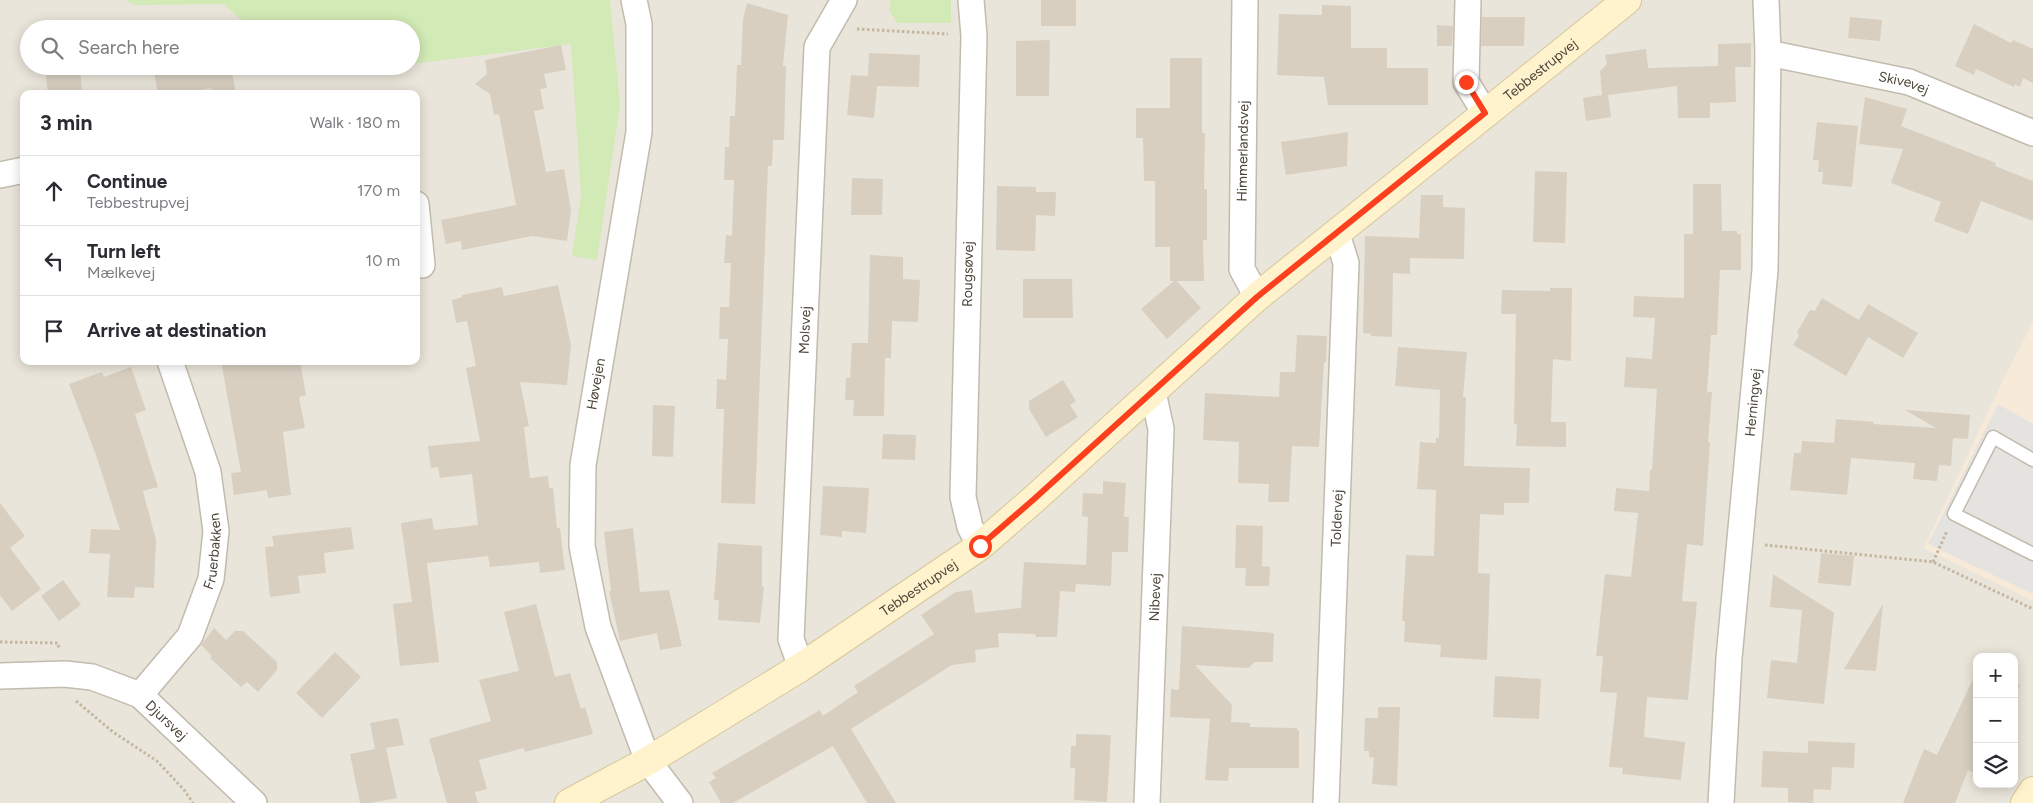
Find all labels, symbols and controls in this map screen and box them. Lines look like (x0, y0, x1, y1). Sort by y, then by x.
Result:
search box (20, 20, 420, 75)
icon: search (38, 34, 66, 62)
street label: Tebbestrupvej (1500, 35, 1581, 104)
text: Search here (78, 36, 180, 59)
street label: Skivevej (1877, 67, 1932, 98)
route end (1455, 71, 1478, 94)
street label: Himmerlandsvej (1234, 100, 1252, 202)
text: 3 min (40, 110, 92, 135)
text: Walk · 180 m (310, 113, 400, 132)
text: Continue (87, 170, 167, 193)
icon: ahead (40, 177, 68, 205)
text: 170 m (357, 181, 400, 200)
text: Tebbestrupvej (87, 193, 189, 212)
text: Turn left (87, 240, 161, 263)
street label: Rougsøvej (959, 241, 977, 307)
icon: left (40, 247, 68, 275)
text: 10 m (366, 251, 400, 270)
text: Mælkevej (87, 263, 155, 282)
street label: Molsvej (795, 306, 814, 354)
icon: arrive (40, 317, 68, 345)
text: Arrive at destination (87, 319, 266, 342)
street label: Høvejen (583, 357, 609, 411)
street label: Herningvej (1741, 367, 1764, 437)
street label: Toldervej (1327, 489, 1346, 547)
street label: Fruerbakken (199, 512, 225, 592)
route start (969, 535, 992, 558)
street label: Tebbestrupvej (877, 555, 961, 620)
street label: Nibevej (1145, 573, 1164, 622)
map controls (1973, 653, 2018, 788)
button: + (1973, 653, 2018, 698)
street label: Djursvej (142, 696, 191, 744)
button: − (1973, 698, 2018, 743)
button: layers (1973, 743, 2018, 788)

